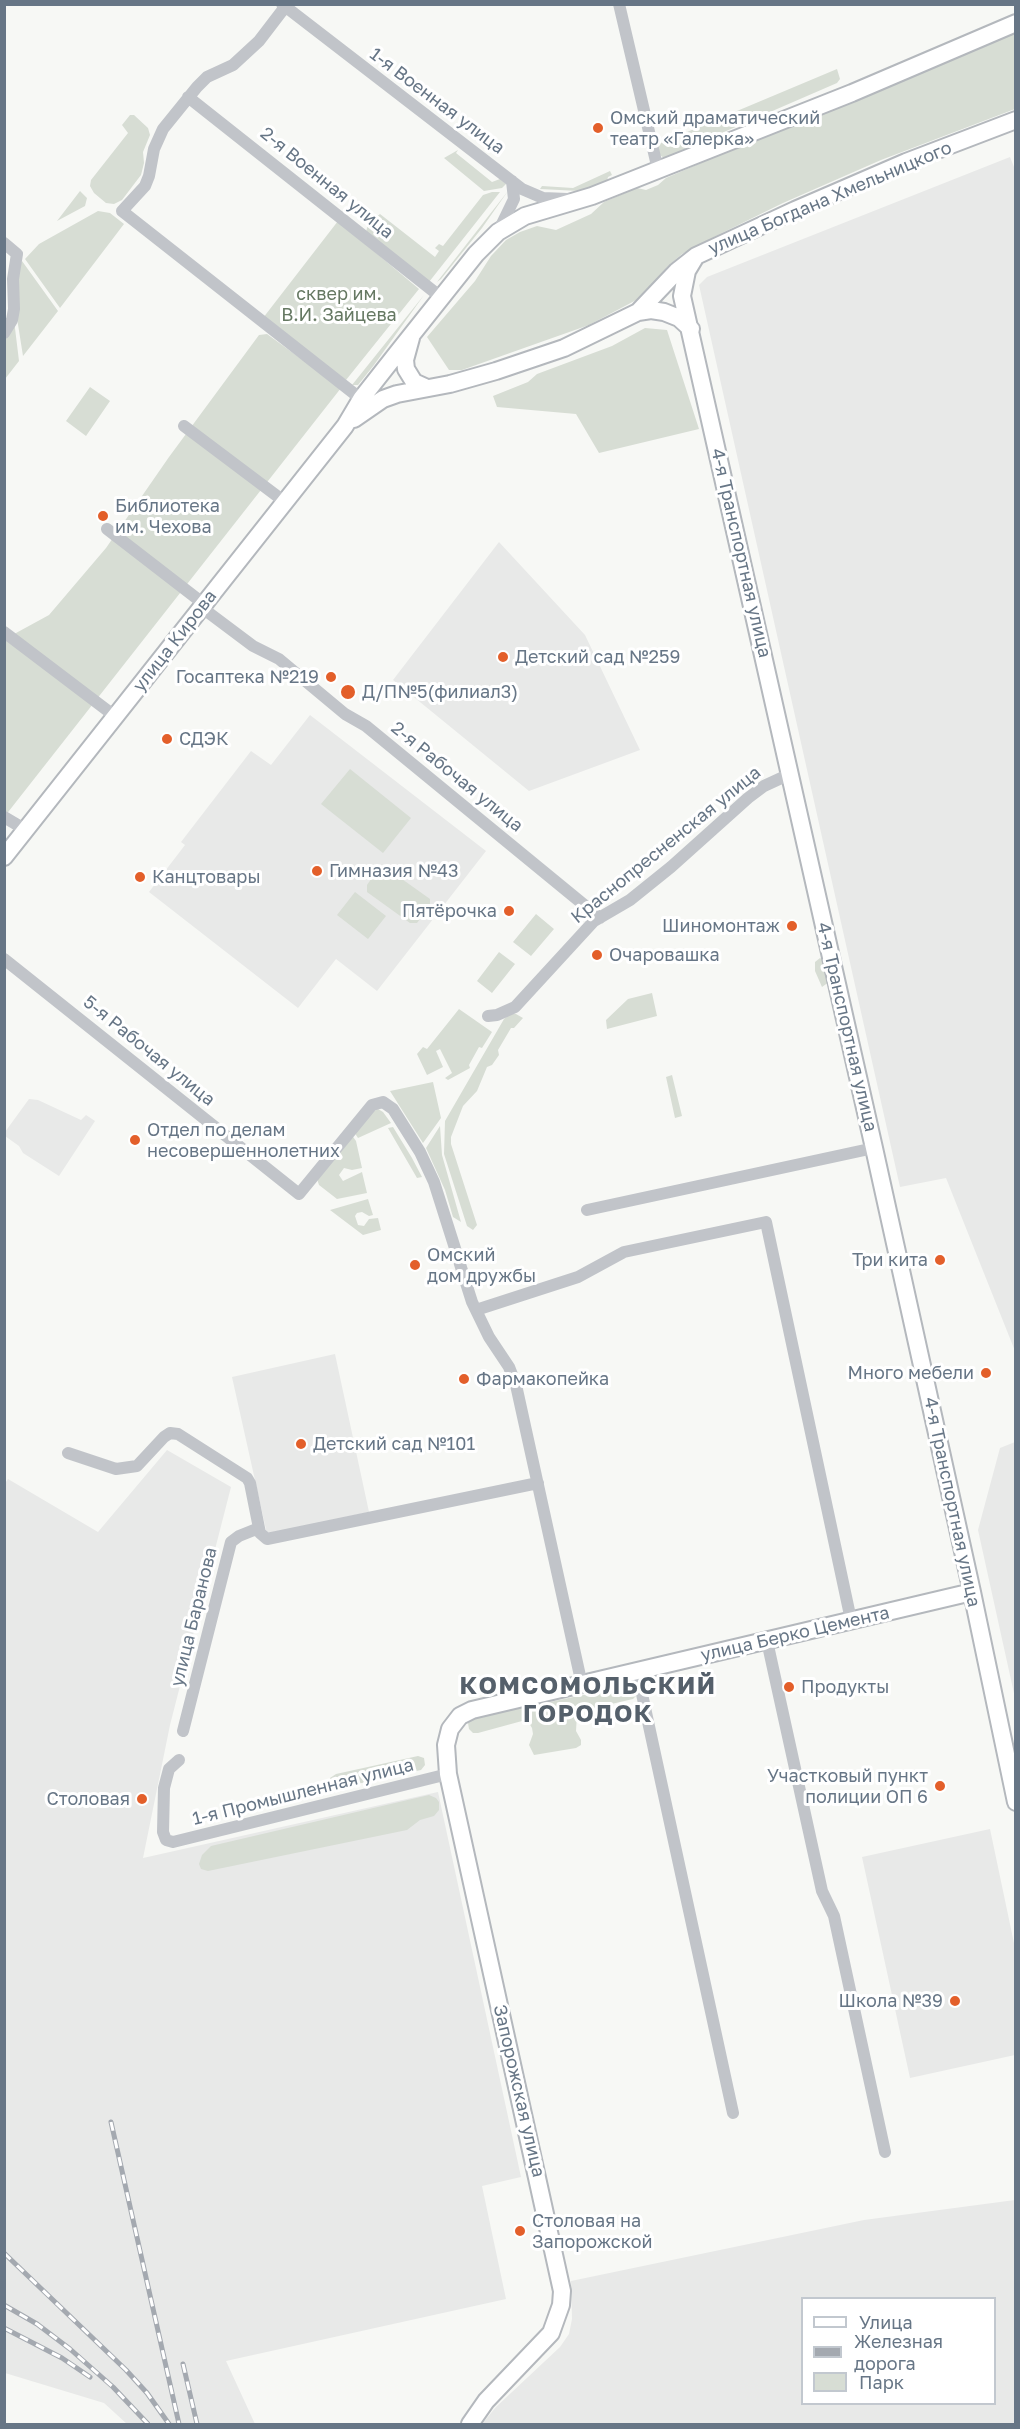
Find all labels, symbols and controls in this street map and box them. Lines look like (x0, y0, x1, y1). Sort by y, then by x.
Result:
street label: 1-я Военная улица (365, 43, 509, 159)
place label: Омский драматический театр «Галерка» (610, 107, 820, 150)
marker: Омский драматический театр «Галерка» (591, 121, 605, 135)
street label: 2-я Военная улица (256, 123, 398, 243)
street label: улица Богдана Хмельницкого (705, 137, 955, 259)
park label: сквер им. В.И. Зайцева (281, 283, 397, 326)
street label: 4-я Транспортная улица (706, 446, 776, 660)
place label: Библиотека им. Чехова (115, 495, 220, 538)
marker: Библиотека им. Чехова (96, 509, 110, 523)
street label: улица Кирова (129, 586, 221, 696)
place label: Детский сад №259 (515, 646, 680, 668)
marker: Детский сад №259 (496, 650, 510, 664)
place label: Госаптека №219 (176, 666, 319, 688)
marker: Госаптека №219 (324, 670, 338, 684)
place label: Д/П№5(филиал3) (362, 681, 518, 703)
marker: Д/П№5(филиал3) (339, 683, 357, 701)
street label: 2-я Рабочая улица (387, 717, 527, 837)
place label: СДЭК (179, 728, 228, 750)
marker: СДЭК (160, 732, 174, 746)
street label: Краснопресненская улица (567, 762, 765, 928)
place label: Гимназия №43 (329, 860, 459, 882)
marker: Гимназия №43 (310, 864, 324, 878)
place label: Канцтовары (152, 866, 261, 888)
marker: Канцтовары (133, 870, 147, 884)
place label: Пятёрочка (402, 900, 497, 922)
marker: Пятёрочка (502, 904, 516, 918)
place label: Шиномонтаж (662, 915, 780, 937)
marker: Шиномонтаж (785, 919, 799, 933)
street label: 4-я Транспортная улица (812, 920, 882, 1134)
place label: Очаровашка (609, 944, 720, 966)
marker: Очаровашка (590, 948, 604, 962)
street label: 5-я Рабочая улица (79, 991, 219, 1111)
place label: Отдел по делам несовершеннолетних (147, 1119, 340, 1162)
marker: Отдел по делам несовершеннолетних (128, 1133, 142, 1147)
place label: Омский дом дружбы (427, 1244, 536, 1286)
place label: Три кита (852, 1249, 928, 1271)
marker: Три кита (933, 1253, 947, 1267)
marker: Омский дом дружбы (408, 1258, 422, 1272)
place label: Много мебели (847, 1362, 974, 1384)
marker: Много мебели (979, 1366, 993, 1380)
place label: Фармакопейка (476, 1368, 609, 1390)
marker: Фармакопейка (457, 1372, 471, 1386)
street label: 4-я Транспортная улица (919, 1395, 985, 1609)
place label: Детский сад №101 (313, 1433, 475, 1455)
marker: Детский сад №101 (294, 1437, 308, 1451)
street label: улица Баранова (166, 1545, 222, 1689)
street label: улица Берко Цемента (699, 1602, 891, 1666)
district label: КОМСОМОЛЬСКИЙ ГОРОДОК (460, 1672, 716, 1728)
place label: Продукты (801, 1676, 889, 1698)
marker: Продукты (782, 1680, 796, 1694)
street label: 1-я Промышленная улица (190, 1754, 416, 1830)
place label: Участковый пункт полиции ОП 6 (767, 1765, 928, 1808)
marker: Участковый пункт полиции ОП 6 (933, 1779, 947, 1793)
place label: Столовая (47, 1788, 130, 1810)
marker: Столовая (135, 1792, 149, 1806)
place label: Школа №39 (839, 1990, 943, 2012)
marker: Школа №39 (948, 1994, 962, 2008)
street label: Запорожская улица (489, 2003, 549, 2179)
place label: Столовая на Запорожской (532, 2210, 652, 2252)
marker: Столовая на Запорожской (513, 2224, 527, 2238)
legend (801, 2297, 996, 2405)
text: Улица (859, 2311, 913, 2333)
text: Железная дорога (854, 2330, 943, 2374)
text: Парк (859, 2371, 904, 2393)

